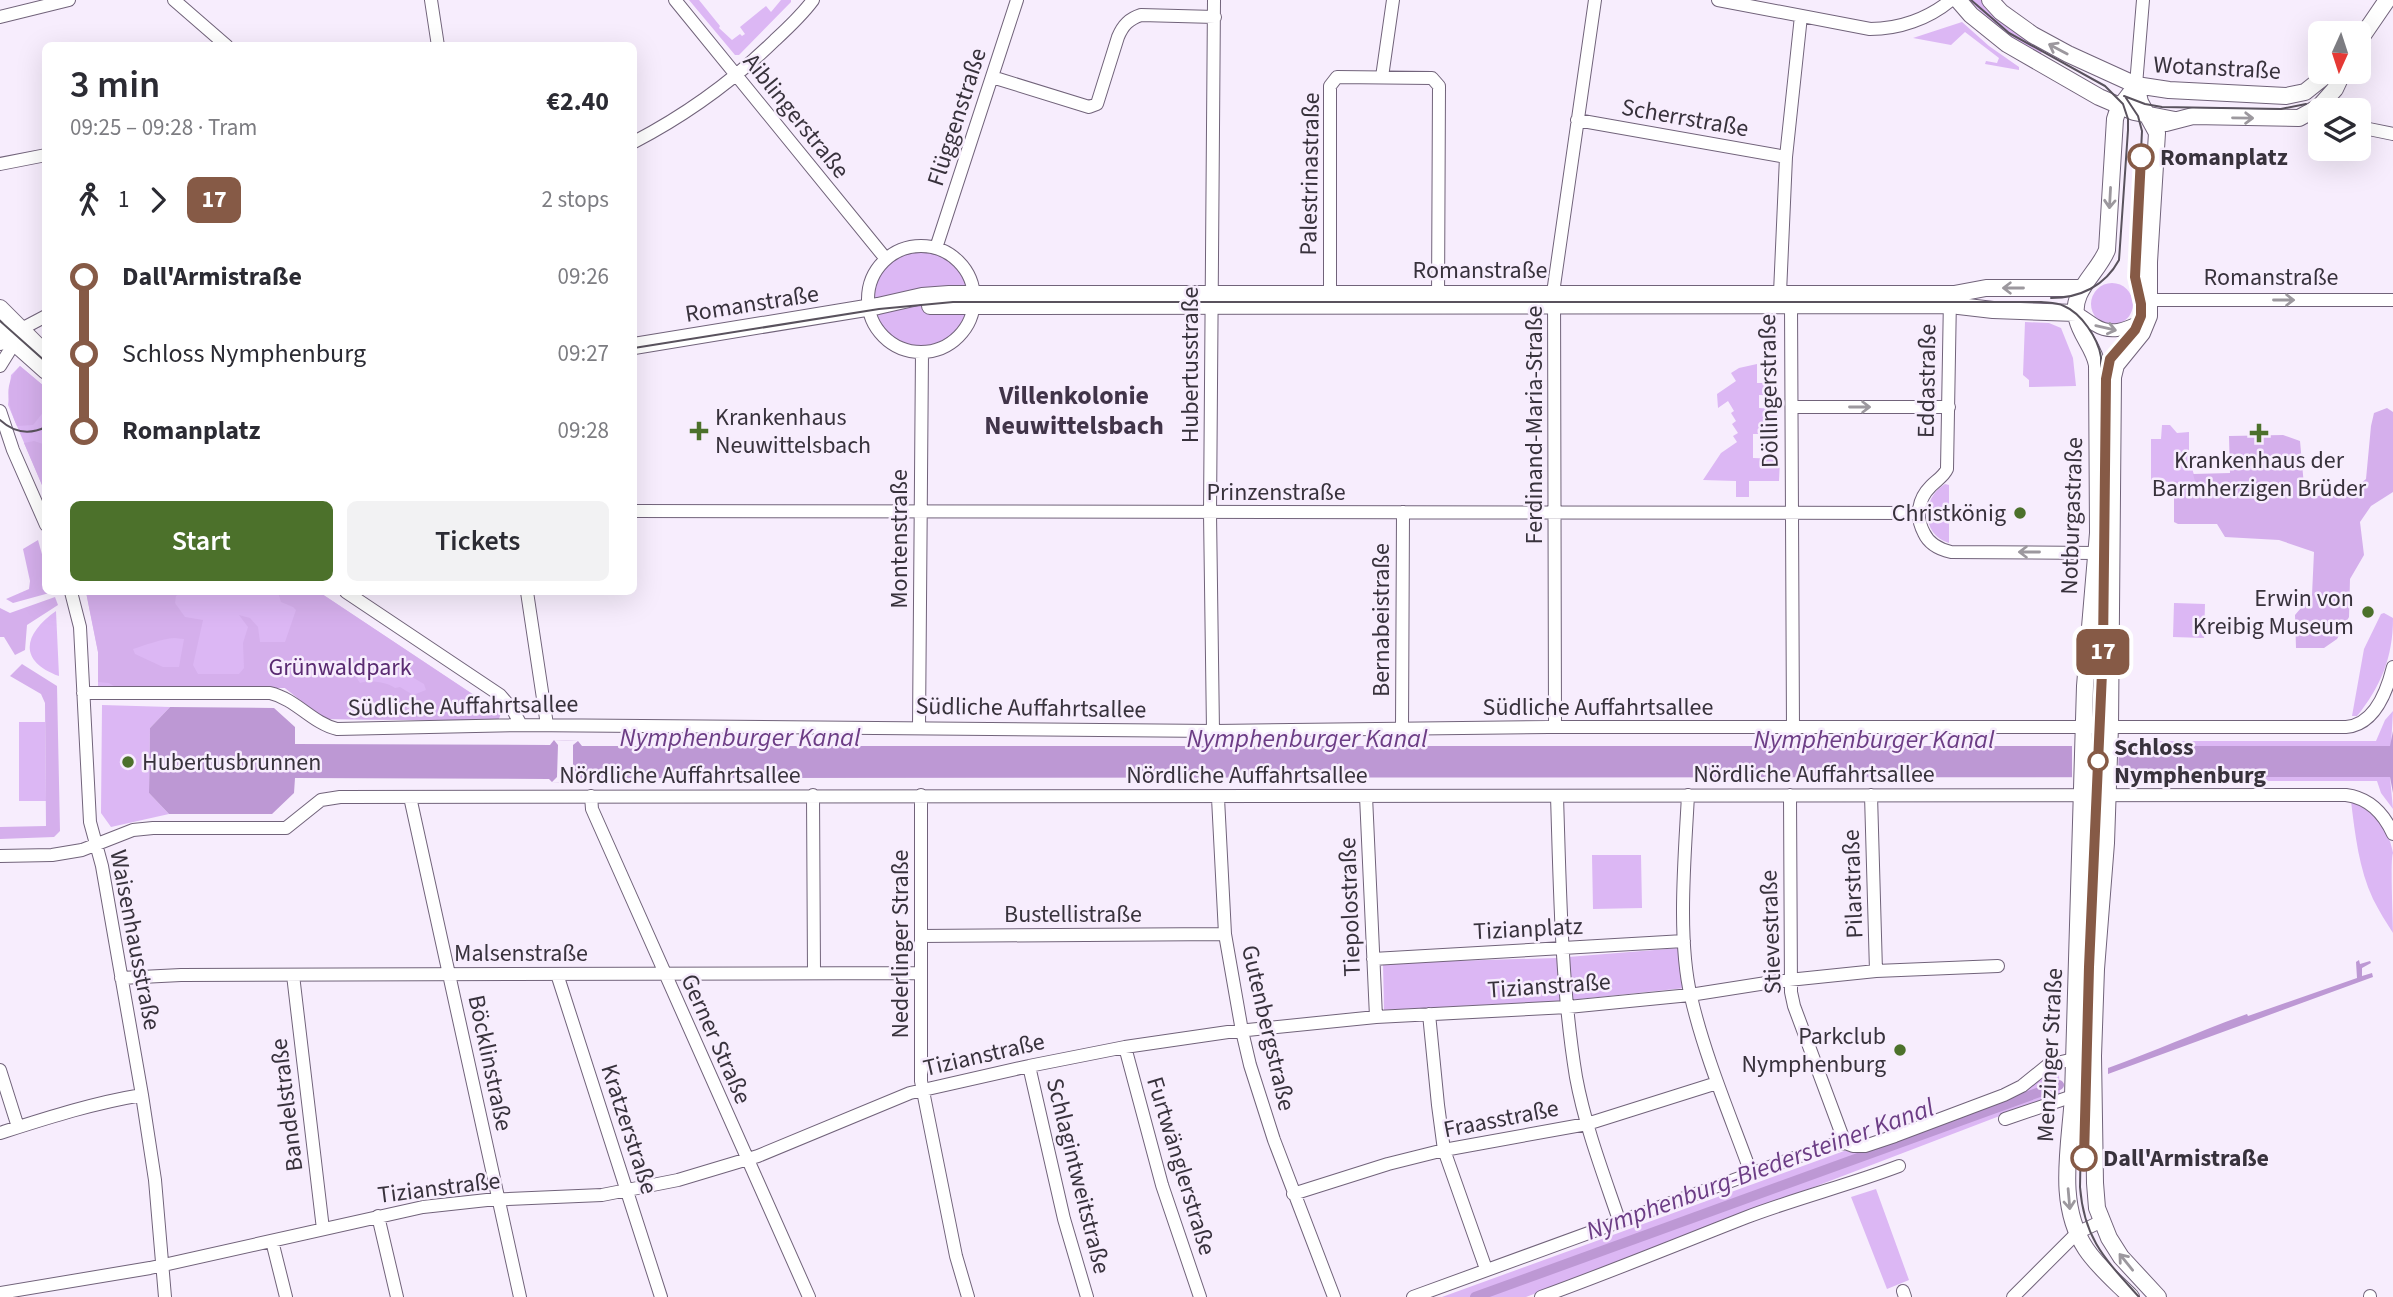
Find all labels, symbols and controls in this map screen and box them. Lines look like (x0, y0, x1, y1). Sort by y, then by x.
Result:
north arrow (2308, 21, 2371, 84)
map controls (2308, 21, 2371, 161)
one-way arrow (2048, 42, 2069, 55)
street label: Flüggenstraße (918, 43, 996, 191)
street label: Aiblingerstraße (734, 46, 858, 186)
street label: Wotanstraße (2152, 47, 2282, 89)
text: 3 min (70, 58, 160, 112)
text: €2.40 (546, 83, 609, 120)
street label: Scherrstraße (1619, 90, 1751, 146)
street label: Palestrinastraße (1291, 92, 1329, 256)
button: layers (2308, 98, 2371, 161)
text: 09:25 – 09:28 · Tram (70, 111, 257, 144)
one-way arrow (2231, 111, 2254, 124)
place label: Romanplatz (2160, 140, 2288, 175)
marker: Romanplatz (2128, 144, 2154, 170)
icon: walk (70, 181, 108, 219)
icon: forward (139, 181, 177, 219)
text: 17 (201, 182, 227, 217)
text: 1 (118, 183, 129, 216)
text: 2 stops (542, 183, 609, 216)
one-way arrow (2103, 186, 2116, 209)
street label: Romanstraße (1413, 253, 1547, 288)
text: Dall'Armistraße (122, 258, 302, 295)
text: 09:26 (558, 260, 609, 293)
street label: Romanstraße (2204, 260, 2338, 295)
street label: Romanstraße (683, 276, 821, 332)
one-way arrow (2002, 281, 2025, 295)
street label: Hubertusstraße (1173, 287, 1208, 443)
one-way arrow (2272, 293, 2295, 307)
street label: Ferdinand-Maria-Straße (1517, 306, 1552, 544)
street label: Döllingerstraße (1750, 314, 1788, 468)
one-way arrow (2095, 322, 2117, 335)
street label: Eddastraße (1909, 323, 1945, 439)
text: Schloss Nymphenburg (122, 335, 366, 372)
text: 09:27 (558, 337, 609, 370)
district label: Villenkolonie Neuwittelsbach (984, 377, 1164, 444)
place label: Krankenhaus Neuwittelsbach (715, 400, 871, 463)
one-way arrow (1848, 400, 1871, 414)
text: Romanplatz (122, 412, 260, 449)
text: 09:28 (558, 414, 609, 447)
marker: Krankenhaus Neuwittelsbach (689, 421, 709, 441)
marker: Krankenhaus der Barmherzigen Brüder (2249, 423, 2269, 443)
street label: Notburgastraße (2052, 437, 2092, 595)
place label: Krankenhaus der Barmherzigen Brüder (2152, 443, 2367, 506)
street label: Montenstraße (882, 469, 917, 609)
street label: Prinzenstraße (1206, 475, 1346, 510)
place label: Christkönig (1892, 496, 2006, 531)
button: Start (70, 501, 333, 581)
button: Tickets (347, 501, 609, 581)
marker: Christkönig (2012, 505, 2028, 521)
street label: Bernabeistraße (1364, 543, 1399, 697)
one-way arrow (2018, 545, 2041, 559)
place label: Erwin von Kreibig Museum (2193, 581, 2354, 644)
marker: Erwin von Kreibig Museum (2360, 604, 2376, 620)
line badge: 17 (2072, 629, 2134, 675)
text: 17 (2090, 634, 2116, 669)
park label: Grünwaldpark (268, 650, 412, 685)
street label: Südliche Auffahrtsallee (347, 686, 579, 726)
street label: Südliche Auffahrtsallee (915, 688, 1147, 728)
street label: Südliche Auffahrtsallee (1483, 690, 1713, 725)
water label: Nymphenburger Kanal (620, 719, 861, 756)
water label: Nymphenburger Kanal (1187, 720, 1428, 757)
water label: Nymphenburger Kanal (1754, 721, 1995, 758)
place label: Schloss Nymphenburg (2114, 730, 2266, 793)
place label: Hubertusbrunnen (142, 745, 321, 780)
marker: Schloss Nymphenburg (2088, 751, 2108, 771)
marker: Hubertusbrunnen (120, 754, 136, 770)
street label: Nördliche Auffahrtsallee (1693, 757, 1935, 792)
street label: Nördliche Auffahrtsallee (559, 758, 801, 793)
street label: Nördliche Auffahrtsallee (1126, 758, 1368, 793)
street label: Pilarstraße (1834, 829, 1872, 939)
street label: Tiepolostraße (1330, 837, 1370, 977)
street label: Waisenhausstraße (100, 847, 170, 1033)
street label: Nederlinger Straße (883, 850, 918, 1038)
street label: Stievestraße (1751, 869, 1791, 995)
street label: Bustellistraße (1004, 897, 1142, 932)
street label: Tizianplatz (1472, 909, 1584, 949)
street label: Malsenstraße (454, 936, 588, 971)
street label: Gutenbergstraße (1232, 942, 1304, 1114)
street label: Tizianstraße (1486, 964, 1612, 1008)
street label: Menzinger Straße (2028, 967, 2072, 1143)
street label: Gerner Straße (672, 968, 760, 1110)
street label: Böcklinstraße (458, 992, 522, 1134)
place label: Parkclub Nymphenburg (1741, 1019, 1886, 1082)
street label: Tizianstraße (920, 1024, 1048, 1086)
street label: Bandelstraße (261, 1036, 313, 1174)
marker: Parkclub Nymphenburg (1892, 1042, 1908, 1058)
street label: Kratzerstraße (592, 1059, 666, 1199)
street label: Furtwänglerstraße (1137, 1073, 1225, 1259)
street label: Schlagintweitstraße (1037, 1075, 1119, 1277)
water label: Nymphenburg-Biedersteiner Kanal (1581, 1088, 1940, 1249)
street label: Fraasstraße (1440, 1091, 1562, 1147)
place label: Dall'Armistraße (2103, 1141, 2269, 1176)
marker: Dall'Armistraße (2071, 1145, 2097, 1171)
street label: Tizianstraße (376, 1163, 502, 1213)
one-way arrow (2063, 1187, 2076, 1210)
one-way arrow (2118, 1254, 2133, 1272)

